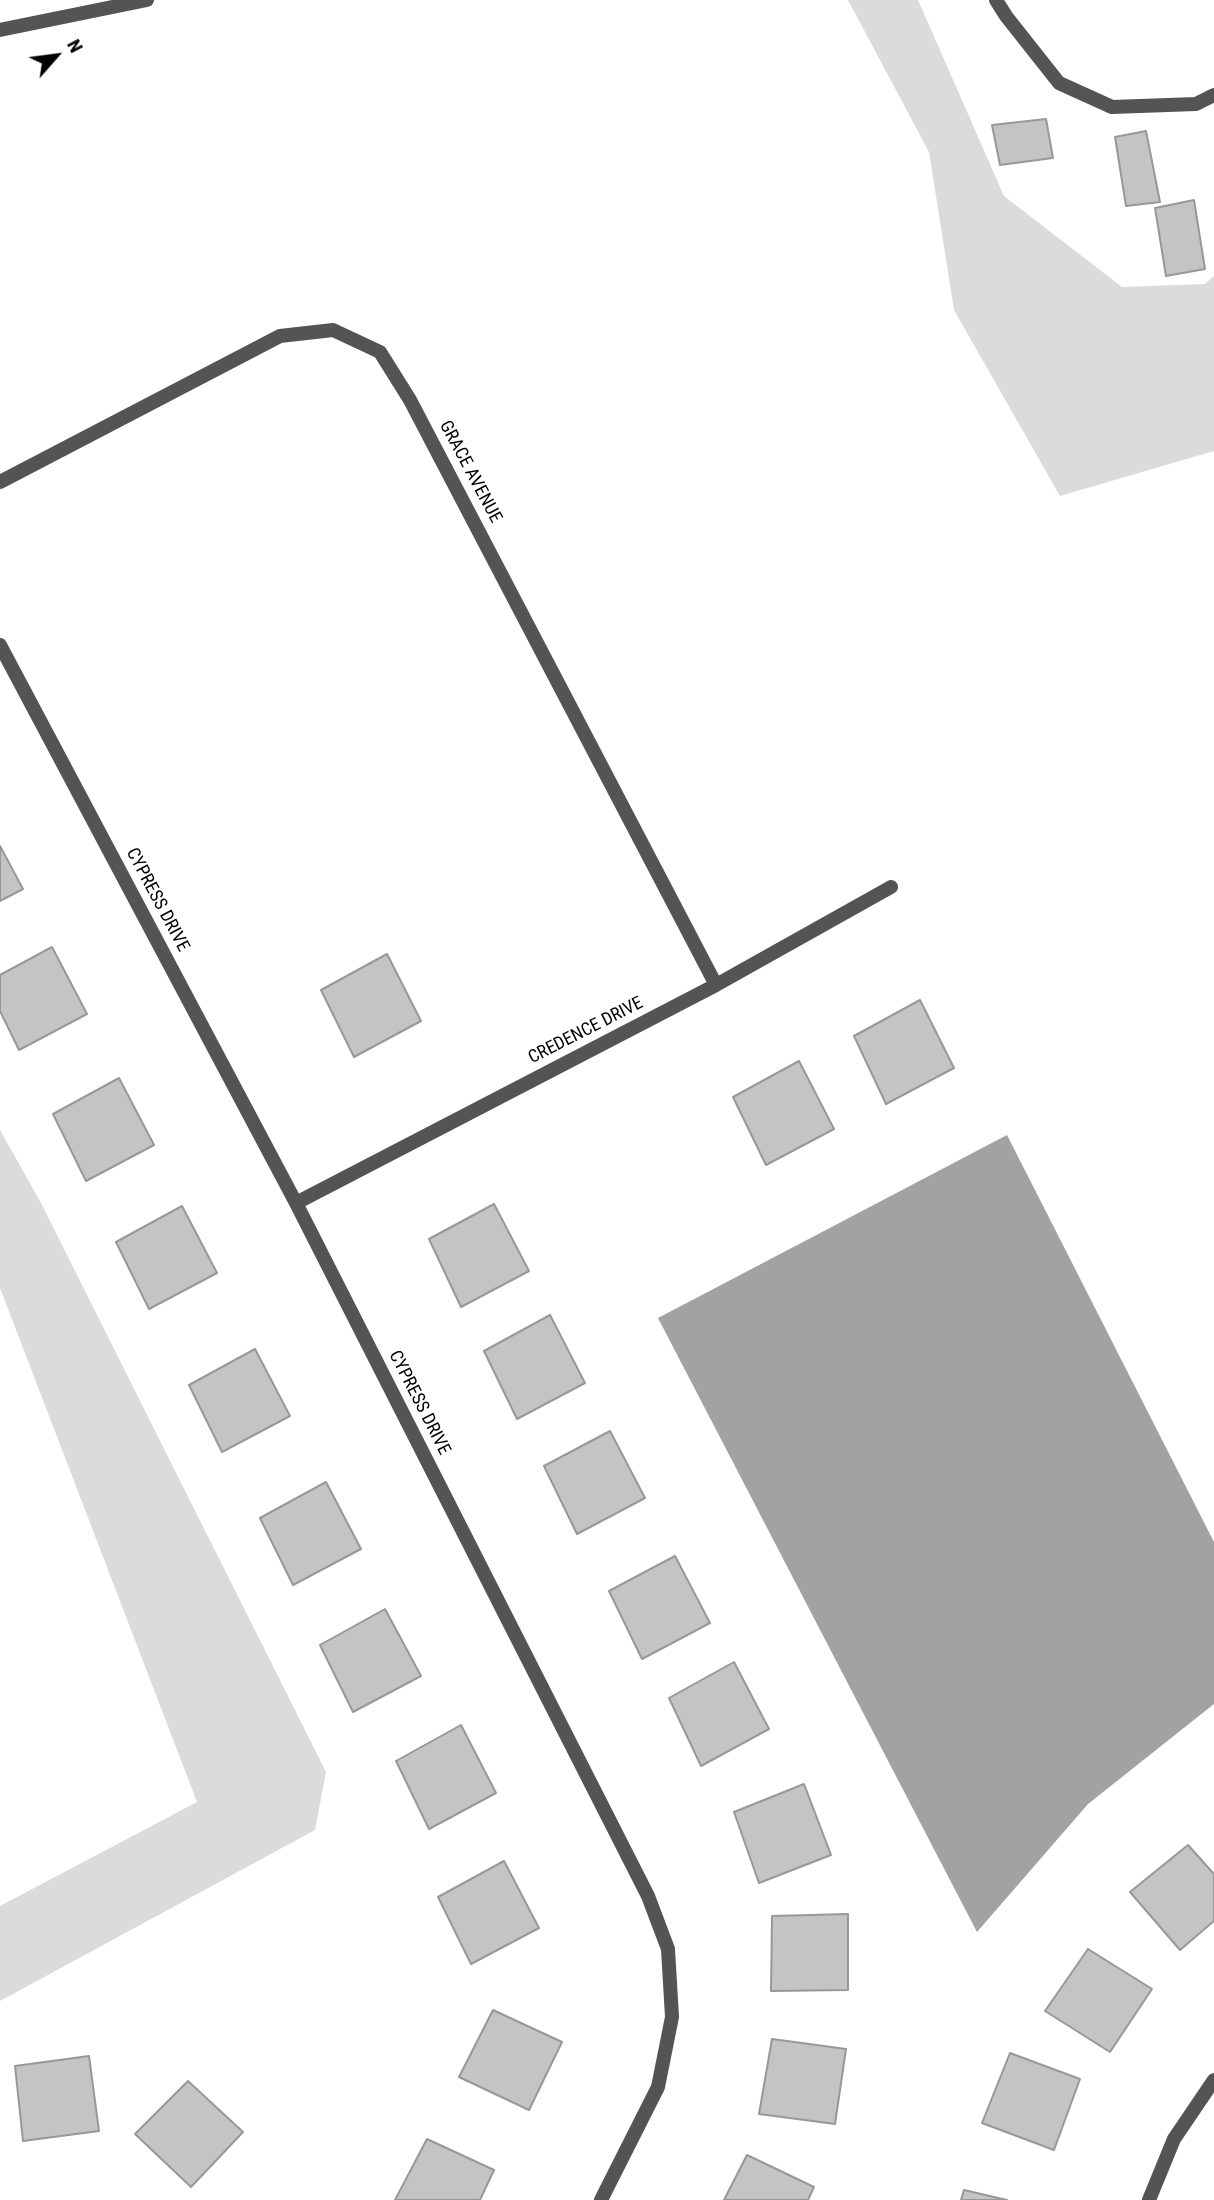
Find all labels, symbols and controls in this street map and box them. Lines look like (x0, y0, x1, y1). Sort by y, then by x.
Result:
north arrow (21, 21, 91, 91)
text: N (62, 35, 88, 56)
street label: GRACE AVENUE (434, 417, 506, 527)
street label: CYPRESS DRIVE (121, 844, 193, 956)
street label: CREDENCE DRIVE (525, 993, 647, 1069)
street label: CYPRESS DRIVE (383, 1347, 455, 1459)

